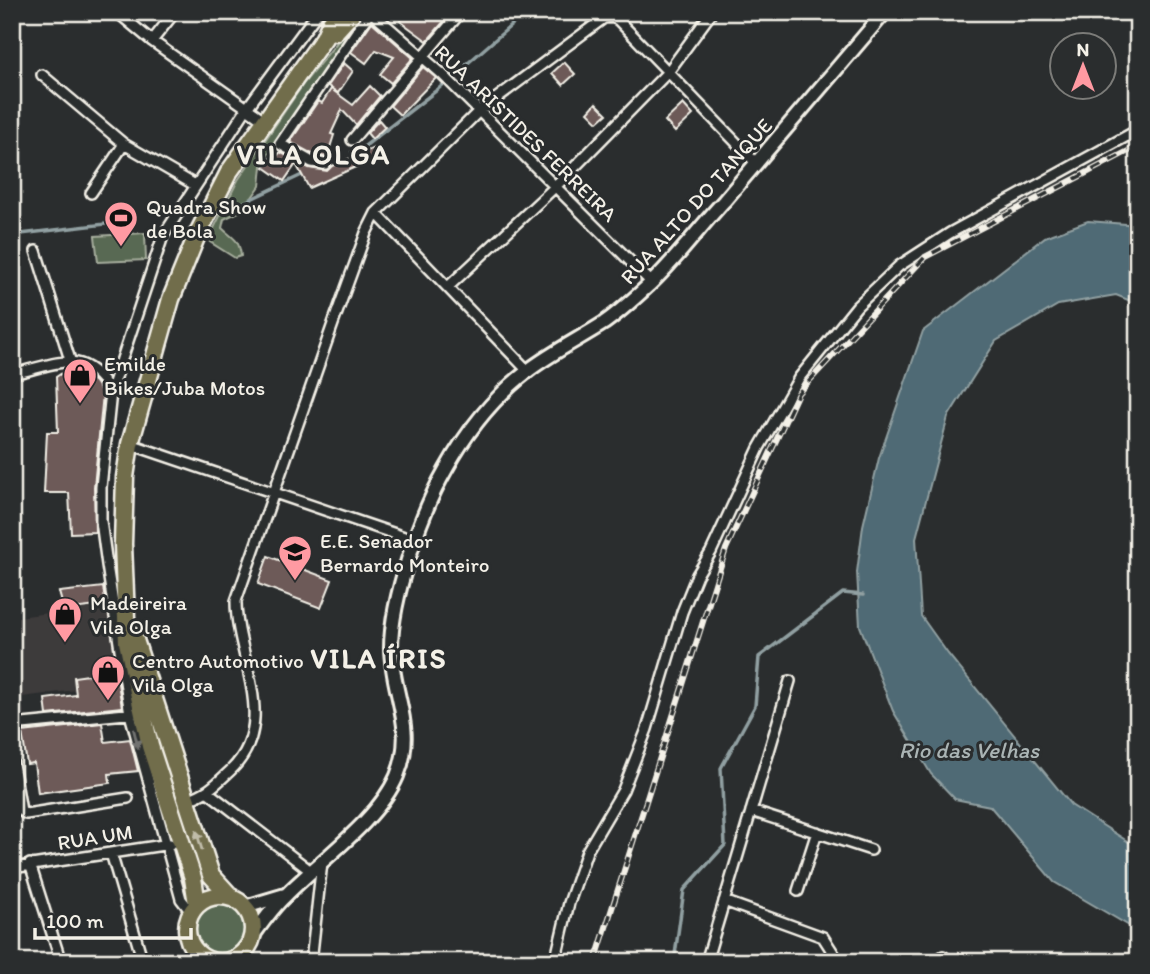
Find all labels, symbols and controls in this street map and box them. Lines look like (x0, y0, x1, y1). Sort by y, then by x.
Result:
north arrow (1048, 32, 1118, 102)
text: N (1077, 38, 1089, 61)
street label: RUA ARISTIDES FERREIRA (430, 39, 623, 227)
street label: RUA ALTO DO TANQUE (615, 113, 777, 289)
district label: VILA OLGA (237, 137, 391, 171)
place label: Quadra Show de Bola (146, 194, 266, 243)
sports icon: Quadra Show de Bola (102, 199, 140, 248)
place label: Emilde Bikes/Juba Motos (104, 351, 265, 400)
shop icon: Emilde Bikes/Juba Motos (61, 356, 99, 405)
place label: E.E. Senador Bernardo Monteiro (320, 528, 490, 577)
school or university icon: E.E. Senador Bernardo Monteiro (276, 533, 314, 582)
place label: Madeireira Vila Olga (90, 590, 187, 639)
shop icon: Madeireira Vila Olga (46, 595, 84, 644)
district label: VILA ÍRIS (311, 641, 447, 675)
place label: Centro Automotivo Vila Olga (132, 648, 304, 697)
shop icon: Centro Automotivo Vila Olga (89, 653, 127, 702)
one-way arrow (131, 728, 142, 750)
water label: Rio das Velhas (899, 736, 1041, 764)
street label: RUA UM (56, 819, 134, 855)
one-way arrow (193, 829, 203, 850)
scale bar (35, 897, 191, 941)
text: 100 m (46, 908, 104, 933)

